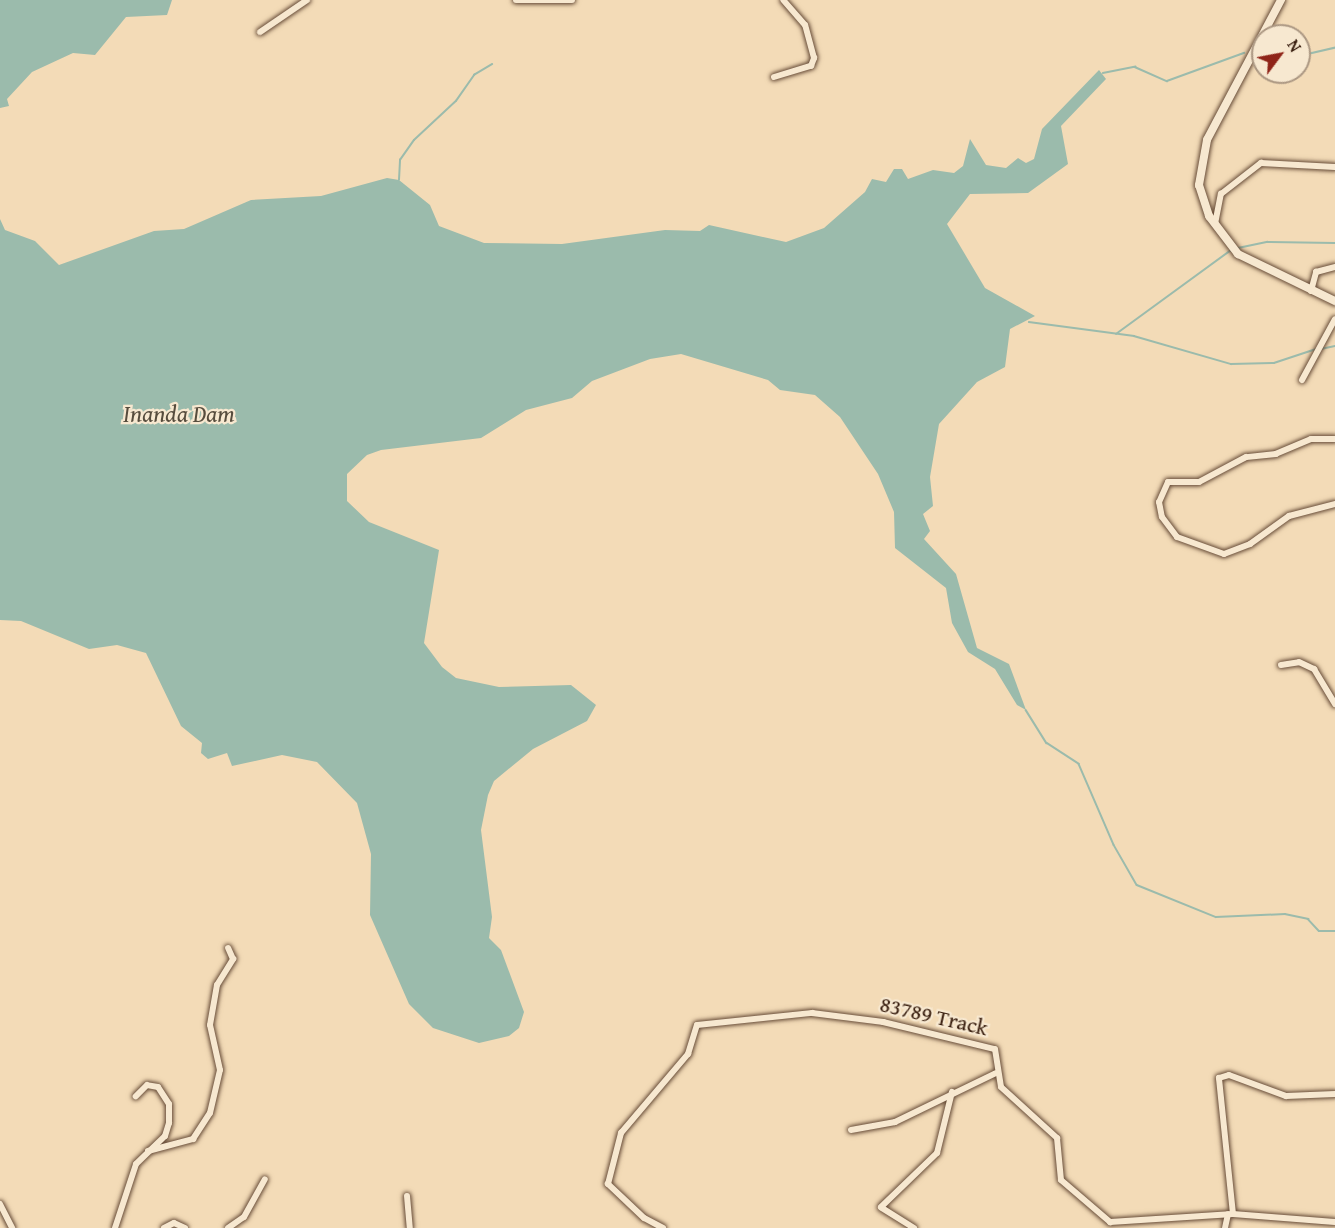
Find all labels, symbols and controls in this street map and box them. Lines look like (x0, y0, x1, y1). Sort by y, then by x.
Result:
north arrow (1251, 24, 1311, 84)
text: N (1282, 35, 1308, 56)
water label: Inanda Dam (123, 400, 235, 428)
street label: 83789 Track (877, 991, 991, 1041)

